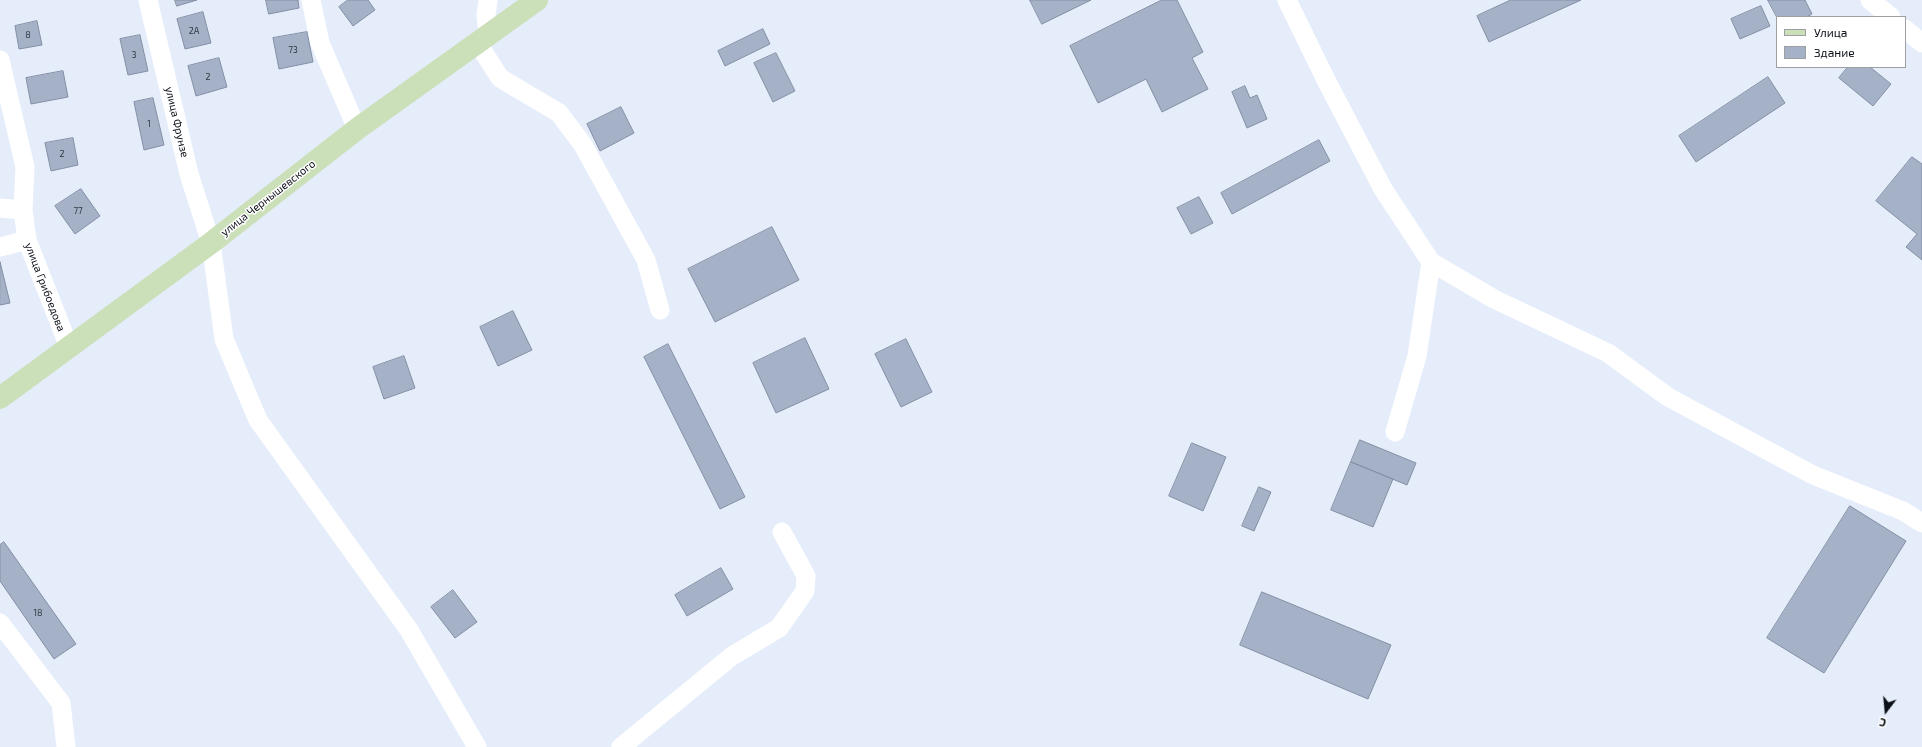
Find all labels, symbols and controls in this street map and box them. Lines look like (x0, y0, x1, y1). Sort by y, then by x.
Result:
legend (1776, 16, 1906, 68)
text: Улица (1814, 25, 1847, 39)
house number: 2А (189, 26, 199, 36)
house number: 8 (25, 30, 31, 40)
house number: 73 (288, 45, 298, 55)
text: Здание (1814, 45, 1855, 59)
house number: 3 (131, 50, 137, 60)
house number: 2 (205, 72, 211, 82)
street label: улица Фрунзе (162, 85, 192, 159)
house number: 1 (147, 119, 151, 129)
house number: 2 (59, 149, 65, 159)
street label: улица Чернышевского (218, 157, 318, 239)
house number: 77 (73, 206, 83, 216)
street label: улица Грибоедова (22, 241, 68, 333)
house number: 18 (33, 608, 43, 618)
north arrow (1866, 691, 1906, 731)
text: С (1878, 716, 1887, 730)

